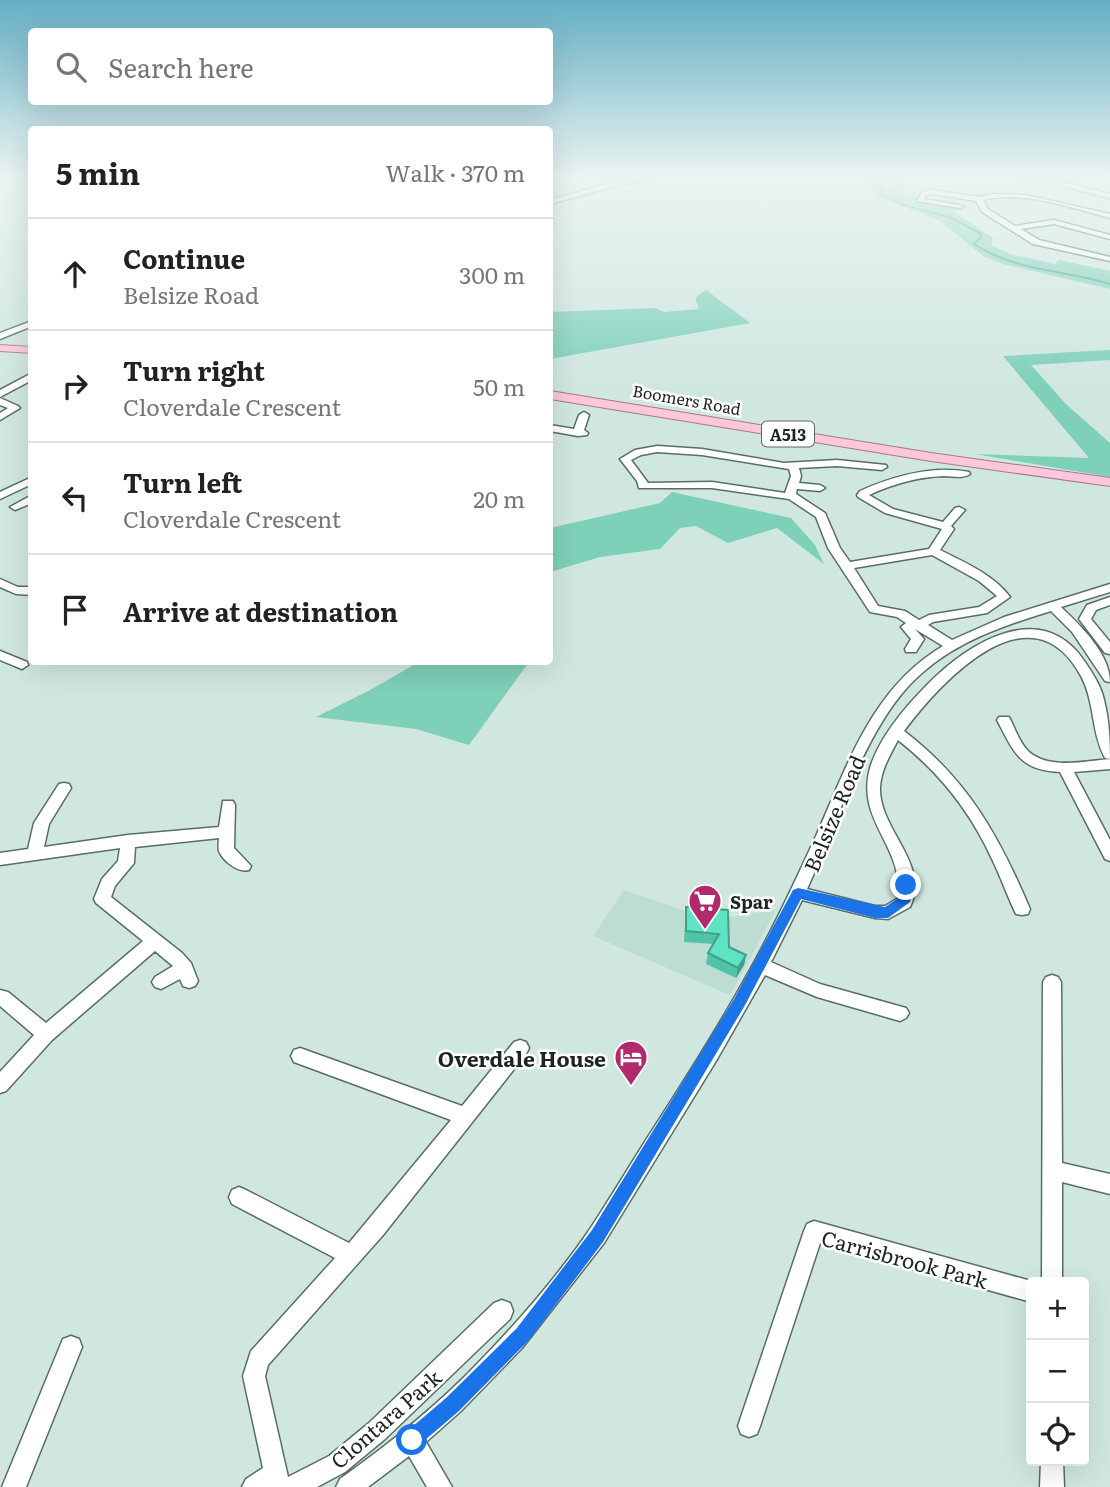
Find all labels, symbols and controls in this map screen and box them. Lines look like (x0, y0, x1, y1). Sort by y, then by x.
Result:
search box (28, 28, 553, 105)
text: Search here (108, 47, 254, 86)
icon: search (52, 48, 90, 86)
text: 5 min (56, 150, 140, 194)
text: Walk · 370 m (386, 155, 525, 189)
text: Continue (123, 238, 245, 277)
icon: ahead (56, 255, 94, 293)
text: 300 m (459, 257, 525, 291)
text: Belsize Road (123, 277, 259, 311)
text: Turn right (123, 350, 265, 389)
icon: right (56, 367, 94, 405)
text: 50 m (473, 369, 525, 403)
street label: Boomers Road (631, 378, 743, 420)
text: Cloverdale Crescent (123, 389, 341, 423)
road number: A513 (762, 422, 814, 446)
text: Turn left (123, 462, 242, 501)
icon: left (56, 479, 94, 517)
text: 20 m (473, 481, 525, 515)
text: Cloverdale Crescent (123, 501, 341, 535)
icon: arrive (56, 591, 94, 629)
text: Arrive at destination (123, 591, 398, 630)
street label: Belsize Road (794, 750, 872, 876)
route end (890, 869, 921, 900)
supermarket icon: Spar (686, 882, 724, 931)
place label: Spar (730, 888, 773, 915)
hotel icon: Overdale House (612, 1038, 650, 1087)
place label: Overdale House (438, 1042, 606, 1073)
street label: Carrisbrook Park (818, 1221, 992, 1295)
map controls (1026, 1277, 1089, 1466)
button: + (1026, 1277, 1089, 1340)
button: − (1026, 1340, 1089, 1403)
street label: Clontara Park (323, 1361, 447, 1475)
button: locate (1026, 1403, 1089, 1466)
route start (396, 1424, 427, 1455)

